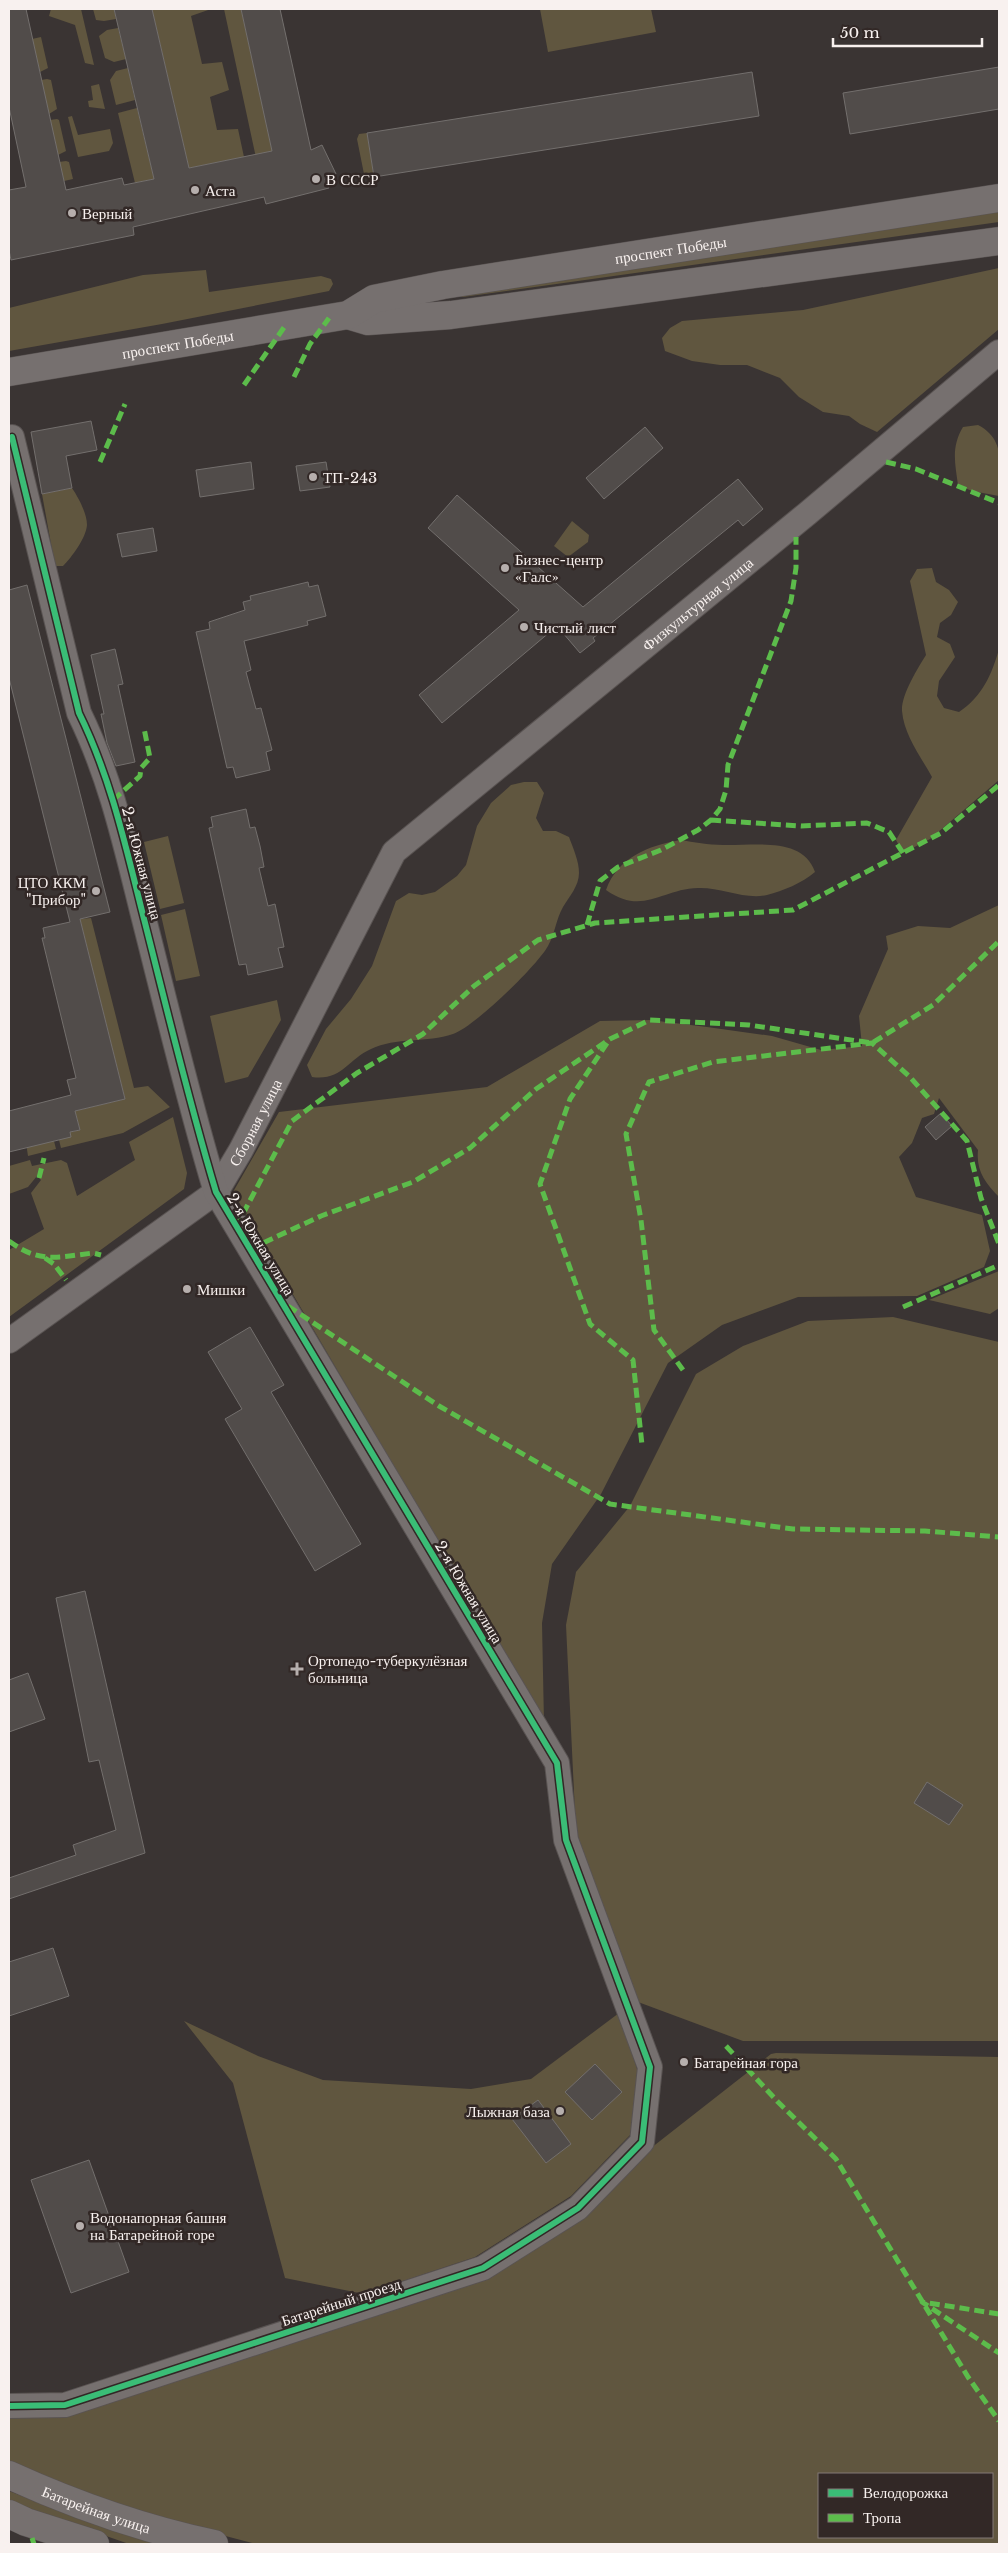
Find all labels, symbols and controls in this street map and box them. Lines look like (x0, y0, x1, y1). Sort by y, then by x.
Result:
scale bar (833, 15, 982, 47)
text: 50 m (840, 23, 880, 42)
place label: В СССР (326, 170, 379, 189)
marker: В СССР (310, 173, 322, 185)
place label: Аста (205, 181, 236, 200)
marker: Аста (189, 184, 201, 196)
place label: Верный (82, 204, 132, 223)
marker: Верный (66, 207, 78, 219)
street label: проспект Победы (613, 231, 728, 267)
street label: проспект Победы (120, 325, 235, 362)
place label: ТП-243 (323, 468, 377, 487)
marker: ТП-243 (307, 471, 319, 483)
place label: Бизнес-центр «Галс» (515, 550, 603, 586)
street label: Физкультурная улица (638, 552, 757, 655)
marker: Бизнес-центр «Галс» (499, 562, 511, 574)
place label: Чистый лист (534, 618, 617, 637)
marker: Чистый лист (518, 621, 530, 633)
street label: 2-я Южная улица (118, 804, 166, 922)
place label: ЦТО ККМ "Прибор" (18, 873, 86, 909)
marker: ЦТО ККМ "Прибор" (90, 885, 102, 897)
street label: Сборная улица (224, 1075, 286, 1169)
street label: 2-я Южная улица (223, 1189, 299, 1299)
place label: Мишки (197, 1280, 245, 1299)
marker: Мишки (181, 1283, 193, 1295)
street label: 2-я Южная улица (431, 1537, 507, 1647)
place label: Ортопедо-туберкулёзная больница (308, 1651, 467, 1687)
marker: Ортопедо-туберкулёзная больница (290, 1662, 304, 1676)
place label: Батарейная гора (694, 2053, 798, 2072)
marker: Батарейная гора (678, 2056, 690, 2068)
place label: Лыжная база (467, 2102, 550, 2121)
marker: Лыжная база (554, 2105, 566, 2117)
place label: Водонапорная башня на Батарейной горе (90, 2208, 226, 2244)
marker: Водонапорная башня на Батарейной горе (74, 2220, 86, 2232)
street label: Батарейный проезд (279, 2274, 403, 2330)
legend (818, 2473, 993, 2538)
street label: Батарейная улица (40, 2481, 153, 2537)
text: Велодорожка (863, 2483, 948, 2502)
text: Тропа (863, 2508, 902, 2527)

